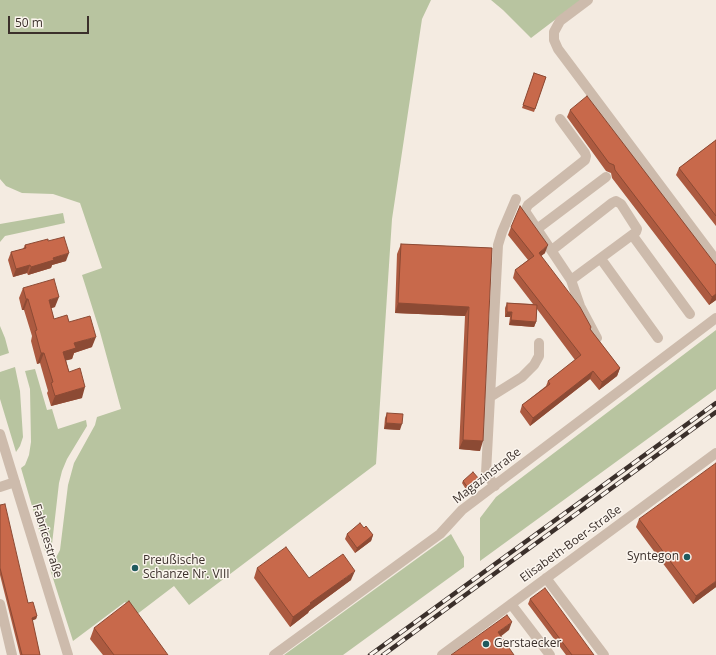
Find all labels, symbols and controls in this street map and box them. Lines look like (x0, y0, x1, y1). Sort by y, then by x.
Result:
scale bar (10, 8, 91, 34)
text: 50 m (15, 14, 43, 31)
street label: Magazinstraße (450, 445, 524, 507)
street label: Fabricestraße (29, 502, 65, 580)
street label: Elisabeth-Boer-Straße (517, 502, 625, 586)
place label: Syntegon (627, 550, 679, 564)
marker: Syntegon (682, 552, 692, 562)
place label: Preußische Schanze Nr. VIII (143, 554, 230, 582)
marker: Preußische Schanze Nr. VIII (130, 563, 140, 573)
place label: Gerstaecker (494, 637, 561, 651)
marker: Gerstaecker (481, 639, 491, 649)

